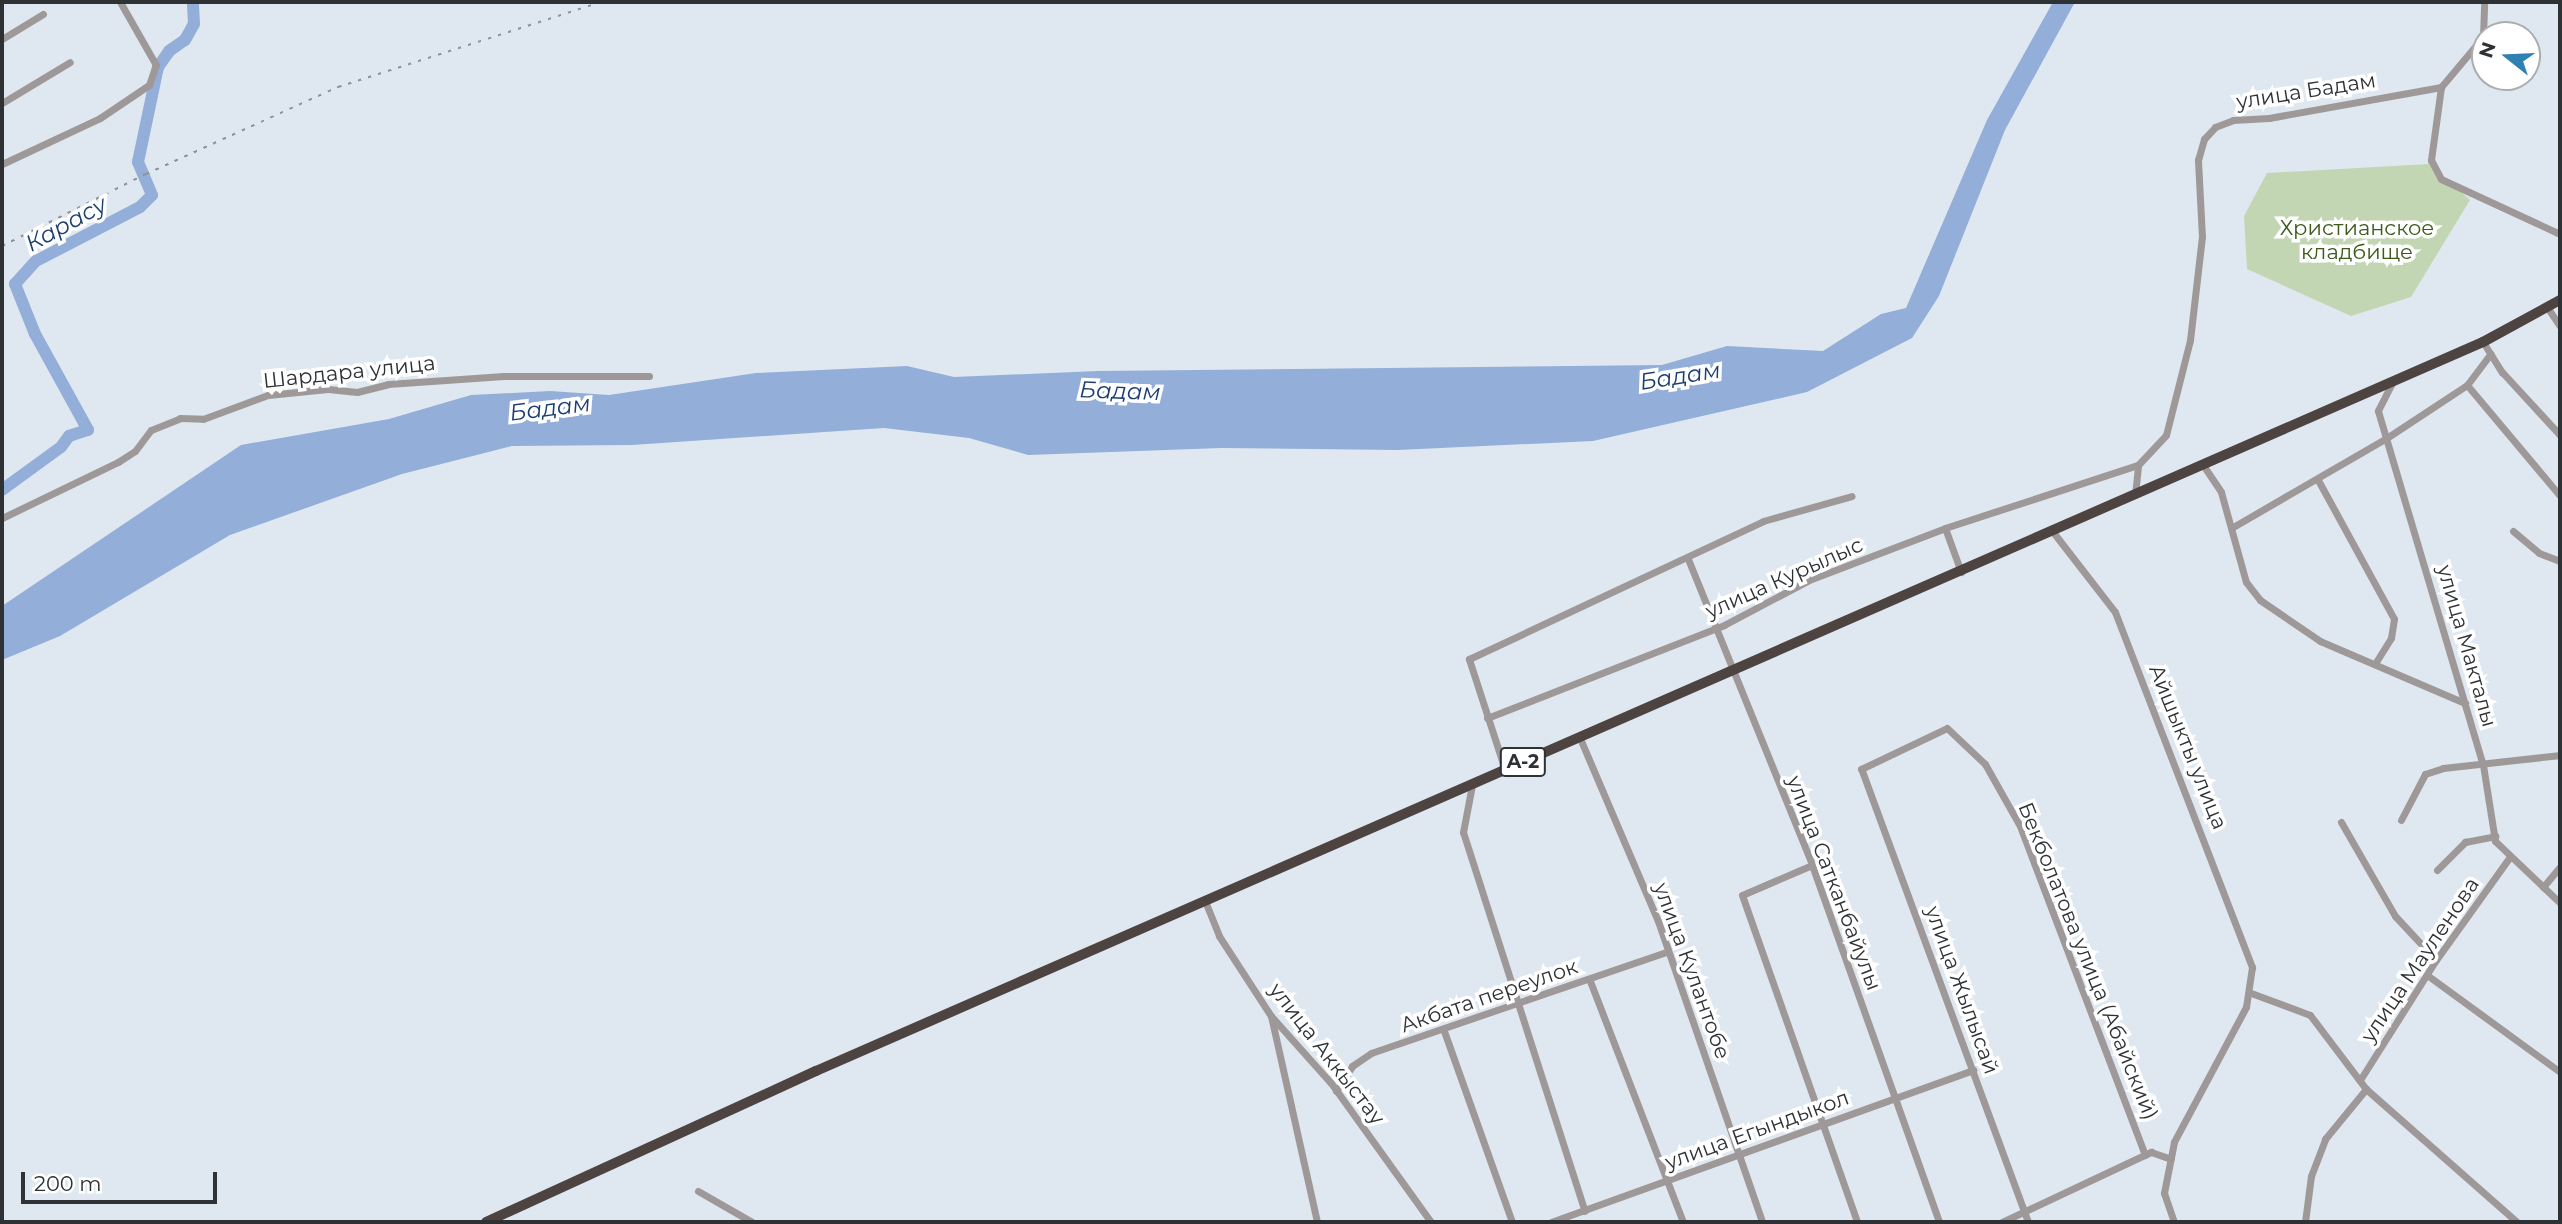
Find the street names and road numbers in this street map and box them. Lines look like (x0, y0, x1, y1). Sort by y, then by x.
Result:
street label: улица Бадам (2234, 68, 2378, 114)
street label: Шардара улица (262, 350, 436, 394)
street label: улица Курылыс (1701, 532, 1867, 624)
street label: улица Макталы (2432, 562, 2502, 730)
street label: Айшыкты улица (2143, 661, 2233, 833)
road number: A-2 (1498, 747, 1548, 778)
street label: улица Сатканбайулы (1781, 772, 1887, 994)
street label: Бекболатова улица (Абайский) (2013, 799, 2163, 1123)
street label: улица Мауленова (2355, 873, 2485, 1047)
street label: улица Кулантобе (1648, 879, 1736, 1063)
street label: улица Жылысай (1920, 903, 2004, 1077)
street label: Акбата переулок (1397, 954, 1581, 1038)
street label: улица Аккыстау (1264, 978, 1390, 1130)
street label: улица Егындыкол (1661, 1085, 1853, 1175)

